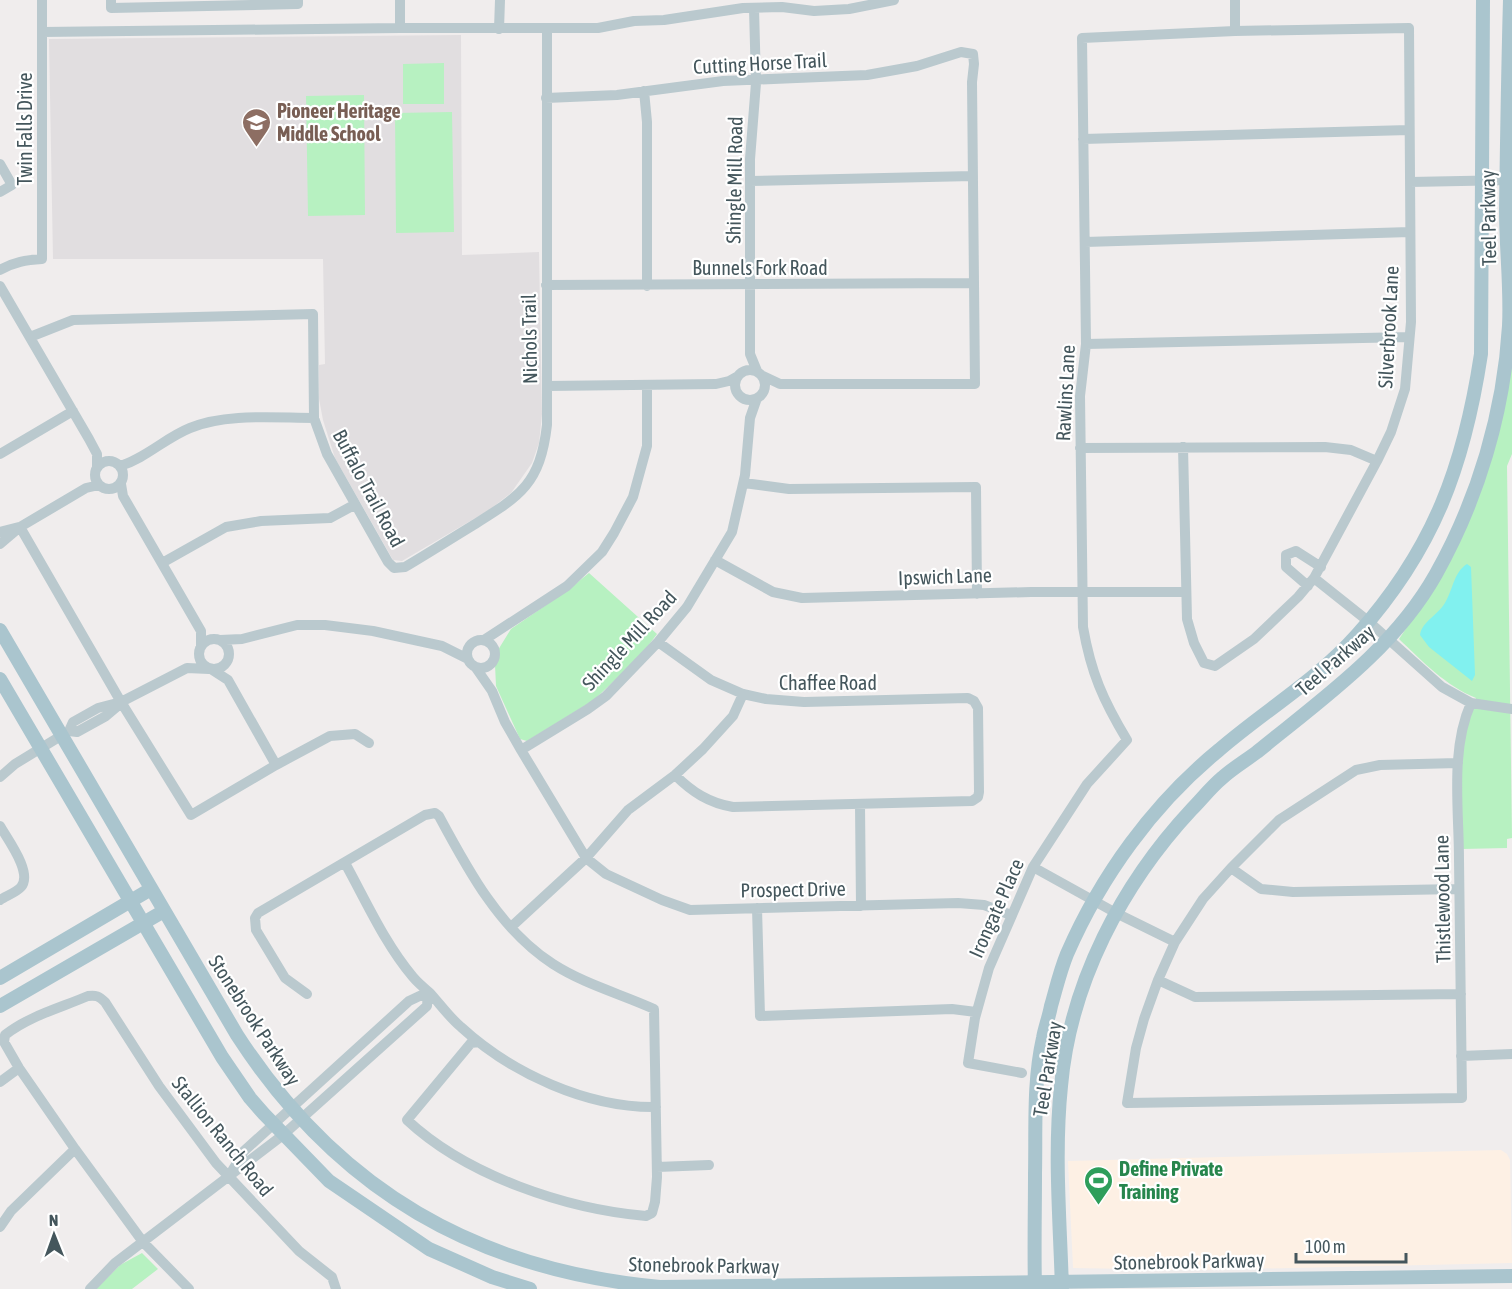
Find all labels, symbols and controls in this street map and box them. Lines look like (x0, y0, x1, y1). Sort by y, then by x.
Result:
street label: Cutting Horse Trail (693, 48, 828, 78)
street label: Twin Falls Drive (13, 72, 36, 186)
place label: Pioneer Heritage Middle School (277, 99, 401, 145)
school or university icon: Pioneer Heritage Middle School (240, 106, 272, 148)
street label: Shingle Mill Road (721, 116, 747, 244)
street label: Teel Parkway (1476, 170, 1500, 266)
street label: Bunnels Fork Road (692, 256, 828, 279)
street label: Silverbrook Lane (1373, 265, 1403, 389)
street label: Nichols Trail (517, 293, 541, 384)
street label: Rawlins Lane (1051, 344, 1079, 442)
street label: Buffalo Trail Road (328, 425, 410, 551)
street label: Ipswich Lane (898, 563, 992, 589)
street label: Shingle Mill Road (577, 586, 681, 694)
street label: Teel Parkway (1291, 620, 1379, 700)
street label: Chaffee Road (779, 671, 877, 694)
street label: Thistlewood Lane (1429, 835, 1455, 963)
street label: Irongate Place (964, 855, 1028, 961)
street label: Prospect Drive (740, 877, 846, 901)
street label: Stonebrook Parkway (204, 951, 306, 1089)
street label: Teel Parkway (1028, 1020, 1066, 1118)
street label: Stallion Ranch Road (168, 1071, 278, 1201)
place label: Define Private Training (1119, 1157, 1223, 1203)
sports icon: Define Private Training (1082, 1164, 1114, 1206)
north arrow (24, 1205, 84, 1265)
text: N (49, 1211, 59, 1229)
scale bar (1296, 1226, 1406, 1264)
text: 100 m (1305, 1236, 1346, 1257)
street label: Stonebrook Parkway (1114, 1248, 1264, 1274)
street label: Stonebrook Parkway (629, 1252, 779, 1278)

